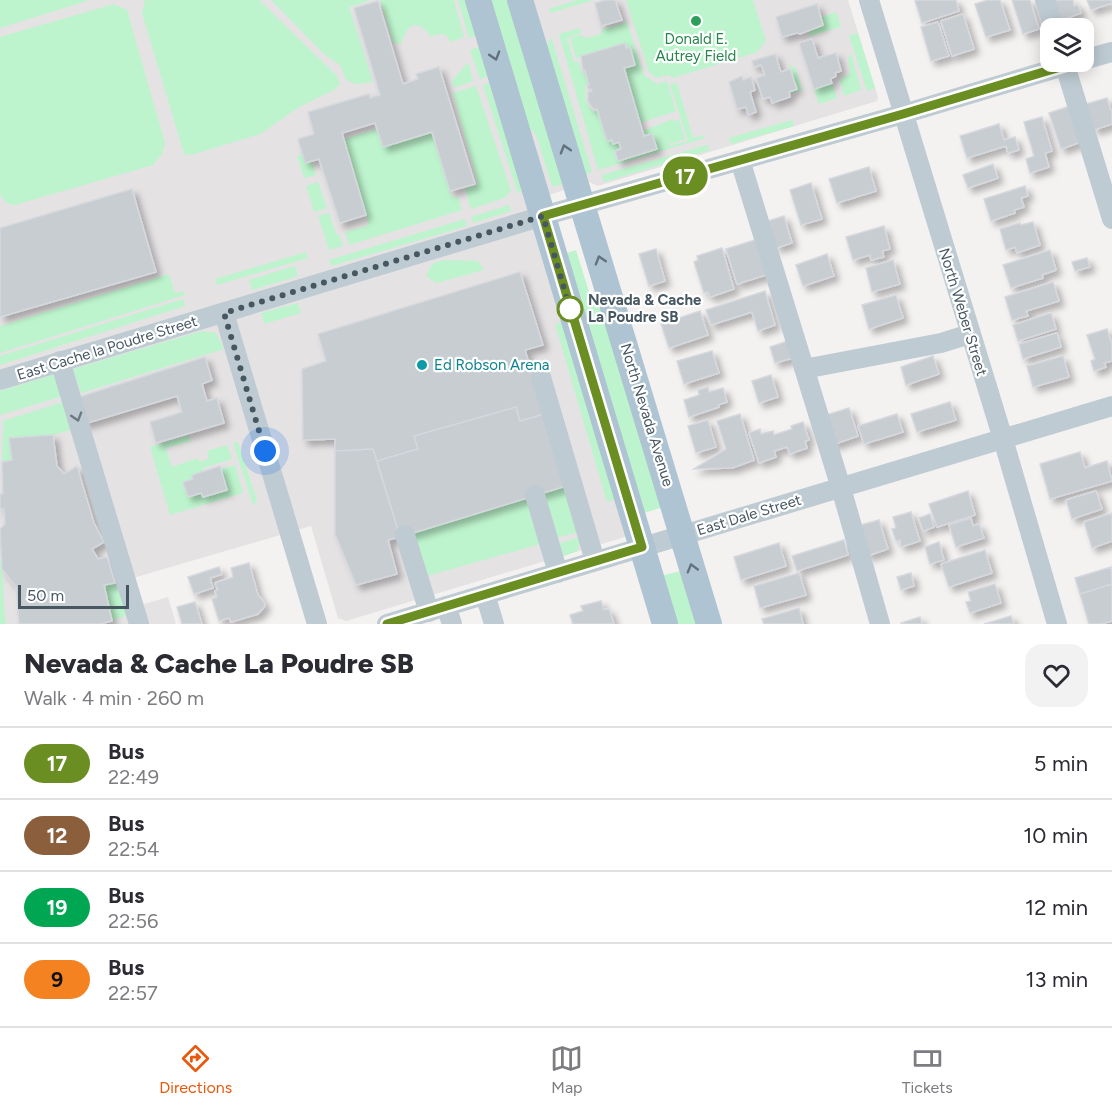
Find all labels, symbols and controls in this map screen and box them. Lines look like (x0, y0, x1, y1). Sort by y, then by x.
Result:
marker: Donald E. Autrey Field (689, 14, 703, 28)
map controls (1040, 18, 1094, 72)
button: layers (1040, 18, 1094, 72)
place label: Donald E. Autrey Field (656, 30, 736, 65)
one-way arrow (488, 50, 500, 61)
one-way arrow (560, 144, 573, 155)
line badge: 17 (658, 156, 712, 195)
text: 17 (675, 164, 695, 189)
street label: North Weber Street (935, 246, 991, 378)
one-way arrow (595, 255, 607, 266)
place label: Nevada & Cache La Poudre SB (588, 291, 702, 326)
marker: Nevada & Cache La Poudre SB (557, 296, 583, 322)
street label: East Cache la Poudre Street (15, 312, 200, 384)
street label: North Nevada Avenue (617, 341, 677, 489)
place label: Ed Robson Arena (434, 356, 549, 374)
marker: Ed Robson Arena (415, 358, 429, 372)
one-way arrow (70, 411, 82, 422)
your location (250, 436, 280, 466)
street label: East Dale Street (695, 491, 804, 539)
one-way arrow (687, 563, 699, 574)
scale bar (18, 582, 129, 610)
text: 50 m (27, 586, 64, 605)
button: heart (1025, 644, 1088, 707)
text: Nevada & Cache La Poudre SB (24, 646, 414, 680)
text: Walk · 4 min · 260 m (24, 686, 204, 710)
text: Bus (108, 738, 144, 765)
text: 5 min (1034, 750, 1088, 777)
text: 17 (47, 751, 67, 776)
text: 22:49 (108, 765, 159, 789)
text: Bus (108, 810, 144, 837)
text: 10 min (1023, 822, 1088, 849)
text: 12 (46, 823, 68, 848)
text: 22:54 (108, 837, 159, 861)
text: Bus (108, 882, 144, 909)
text: 12 min (1025, 894, 1088, 921)
text: 19 (46, 895, 68, 920)
text: 22:56 (108, 909, 158, 933)
text: Bus (108, 954, 144, 981)
text: 13 min (1025, 966, 1088, 993)
text: 9 (51, 967, 63, 992)
text: 22:57 (108, 981, 158, 1005)
tab: Directions (159, 1042, 232, 1097)
tab: Map (550, 1042, 583, 1097)
tab: Tickets (902, 1042, 953, 1097)

